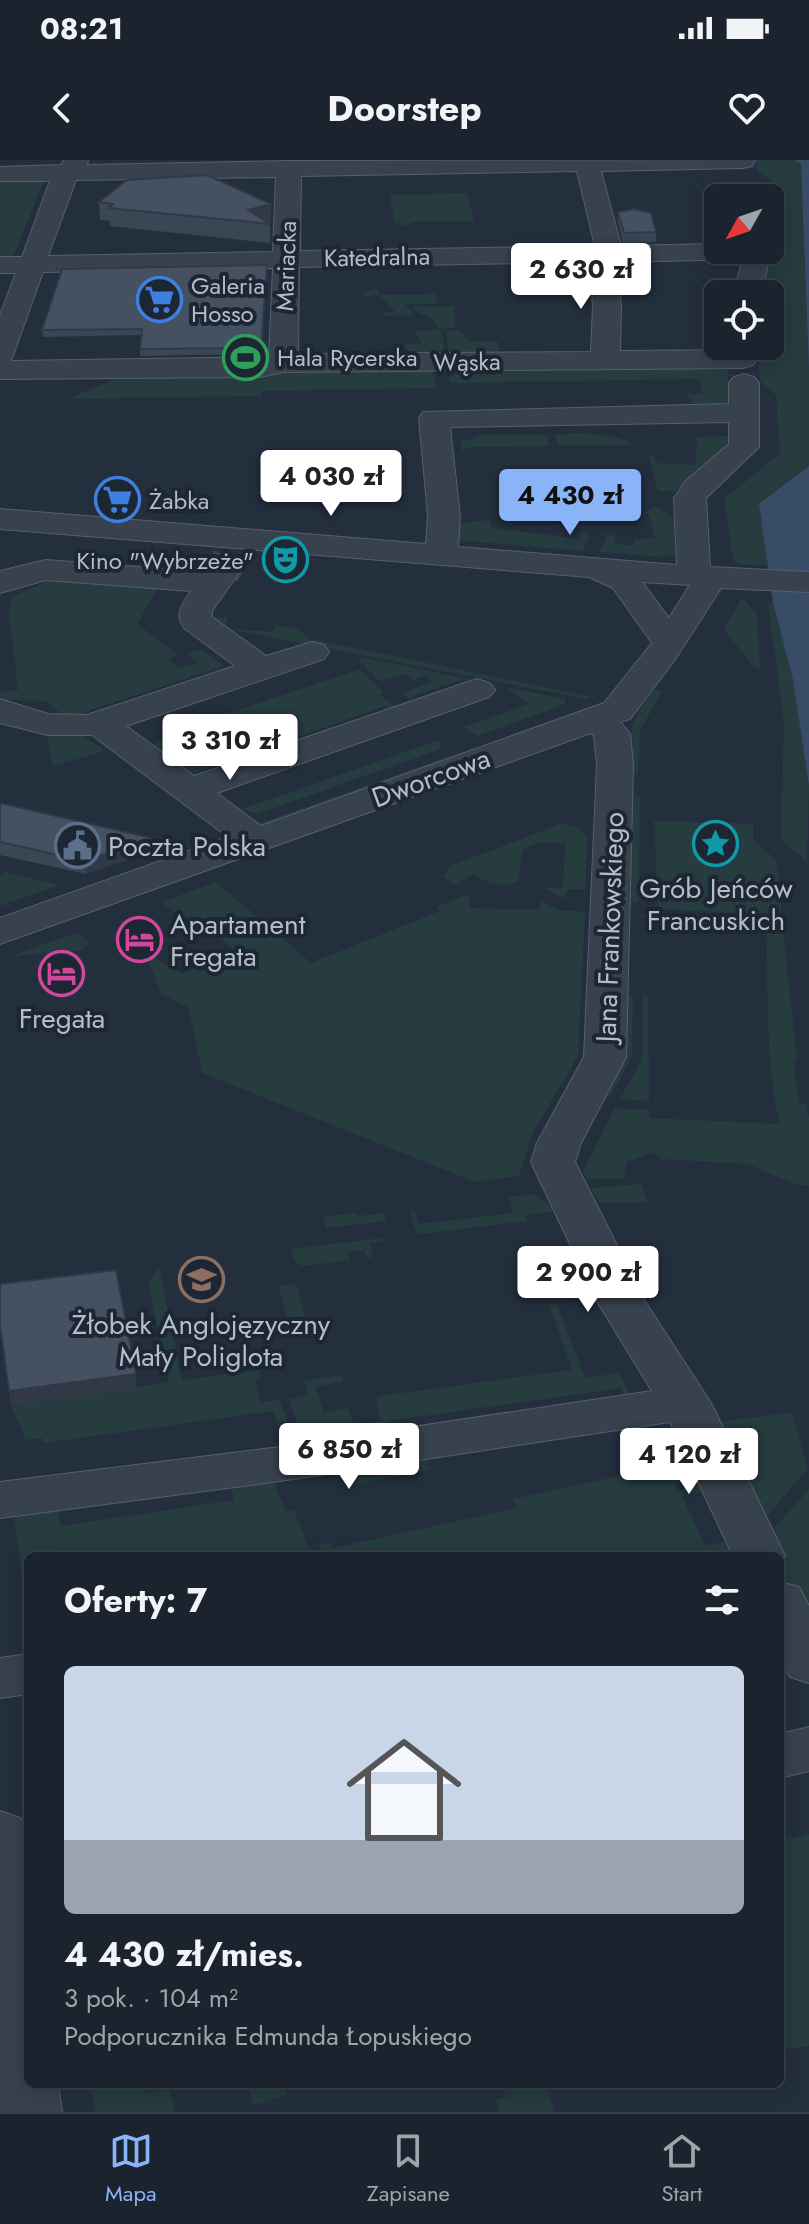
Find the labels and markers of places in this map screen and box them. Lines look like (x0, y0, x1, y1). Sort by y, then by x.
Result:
pin: 2 630 zł (498, 243, 664, 311)
place label: Galeria Hosso (191, 268, 265, 331)
supermarket icon: Galeria Hosso (136, 275, 184, 323)
sports icon: Hala Rycerska (222, 333, 270, 381)
place label: Hala Rycerska (277, 340, 417, 375)
pin: 4 030 zł (248, 450, 414, 518)
pin: 4 430 zł (487, 469, 653, 537)
supermarket icon: Żabka (94, 476, 142, 524)
place label: Żabka (149, 483, 209, 518)
theatre icon: Kino "Wybrzeże" (261, 536, 309, 584)
place label: Kino "Wybrzeże" (76, 543, 254, 578)
pin: 3 310 zł (147, 714, 313, 782)
place icon: Grób Jeńców Francuskich (692, 820, 740, 868)
public building icon: Poczta Polska (53, 822, 101, 870)
place label: Poczta Polska (108, 826, 266, 867)
place label: Grób Jeńców Francuskich (639, 868, 793, 941)
place label: Apartament Fregata (170, 904, 306, 977)
hotel icon: Apartament Fregata (115, 916, 163, 964)
hotel icon: Fregata (38, 950, 86, 998)
place label: Fregata (19, 998, 105, 1039)
pin: 2 900 zł (505, 1246, 671, 1314)
school or university icon: Żłobek Anglojęzyczny Mały Poliglota (177, 1256, 225, 1304)
place label: Żłobek Anglojęzyczny Mały Poliglota (72, 1304, 331, 1377)
pin: 6 850 zł (266, 1423, 432, 1491)
pin: 4 120 zł (606, 1428, 772, 1496)

